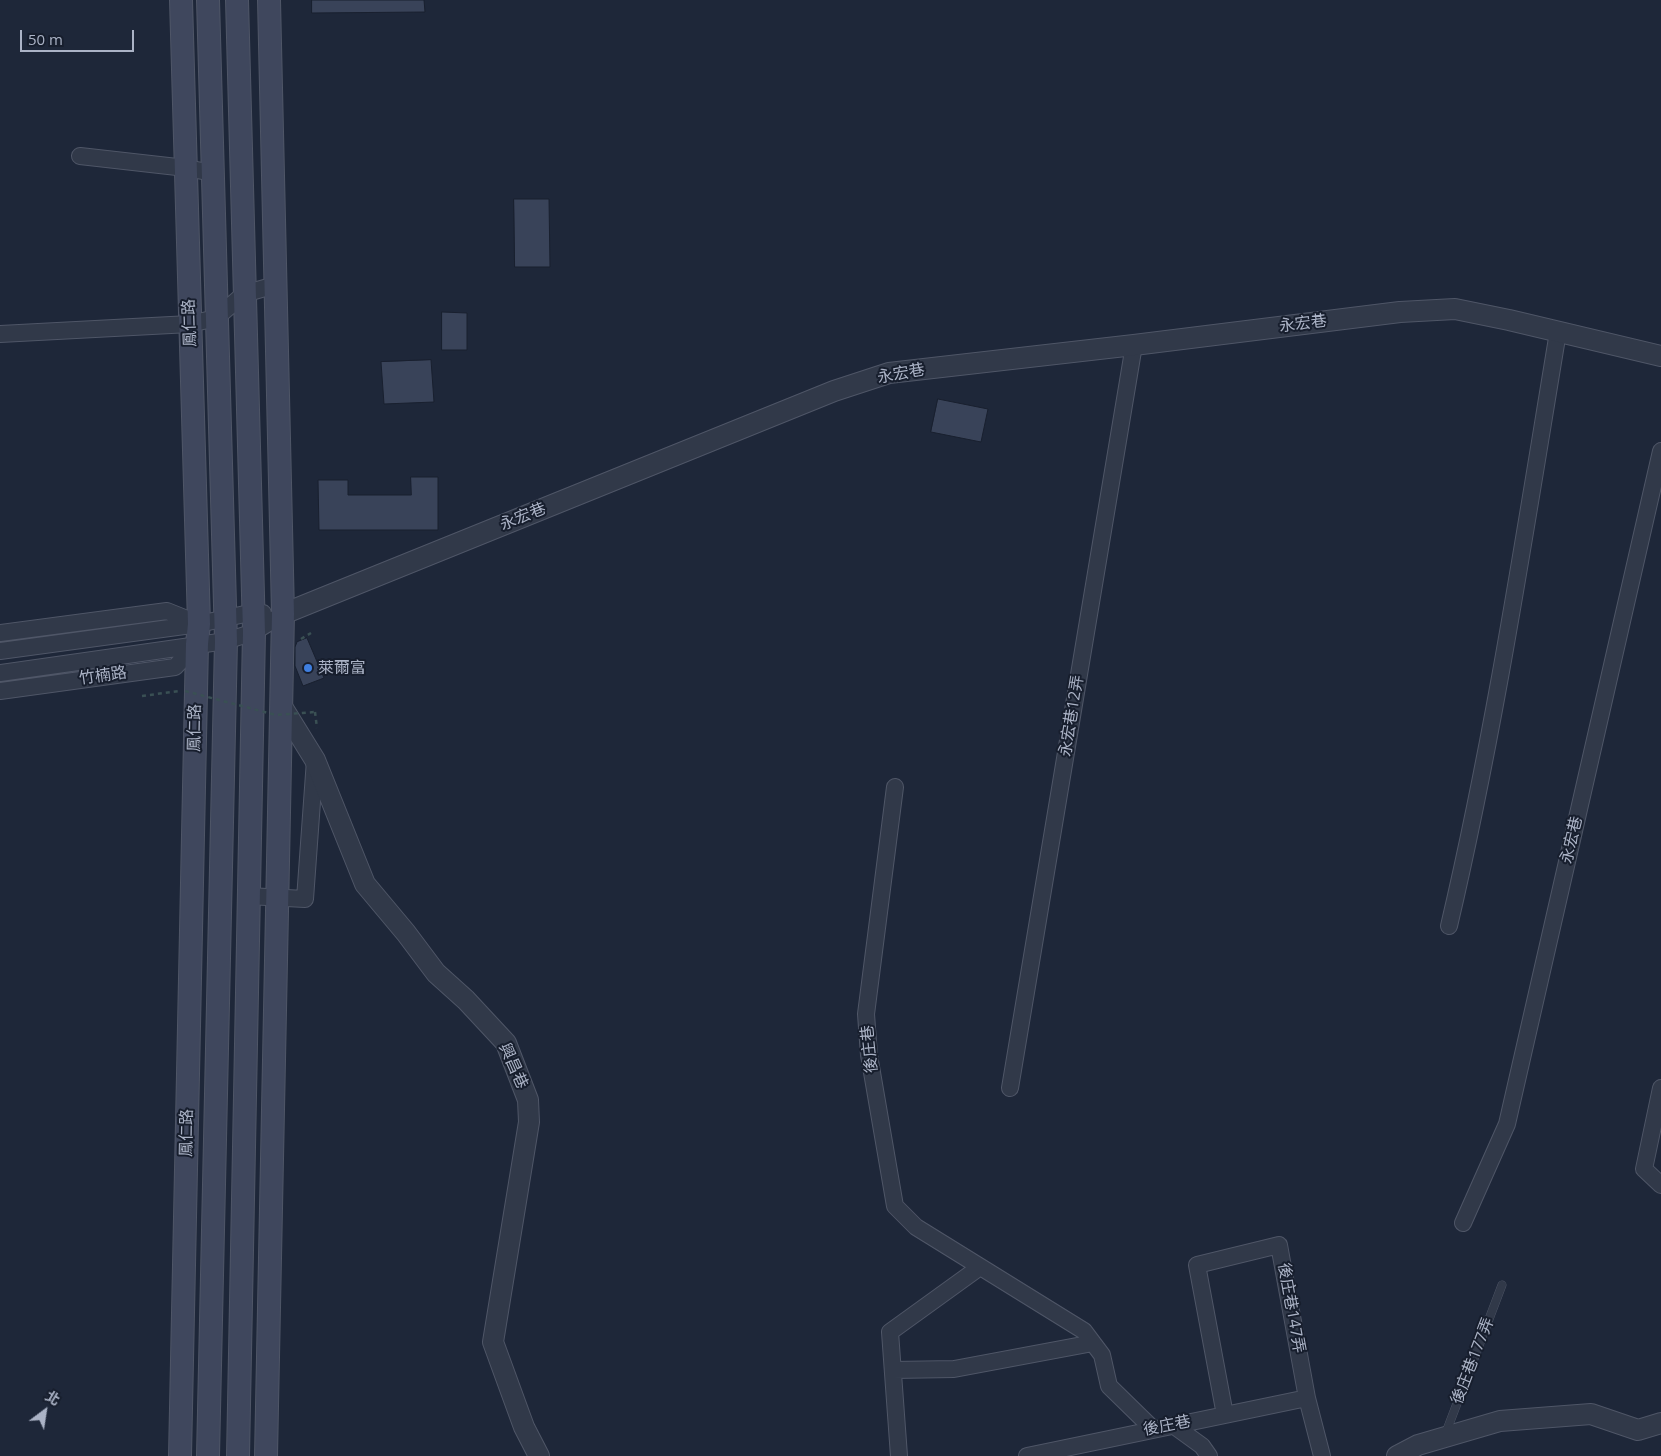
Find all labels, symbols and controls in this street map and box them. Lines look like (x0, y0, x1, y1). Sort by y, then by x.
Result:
scale bar (22, 20, 136, 52)
text: 50 m (28, 29, 63, 49)
street label: 鳳仁路 (180, 299, 200, 347)
street label: 永宏巷 (1278, 312, 1328, 336)
street label: 永宏巷 (876, 360, 926, 388)
street label: 永宏巷 (497, 499, 549, 535)
place label: 萊爾富 (318, 658, 366, 678)
marker: 萊爾富 (302, 662, 314, 674)
street label: 竹楠路 (78, 663, 128, 689)
street label: 永宏巷12弄 (1056, 674, 1088, 758)
street label: 鳳仁路 (185, 704, 205, 752)
street label: 永宏巷 (1557, 814, 1587, 866)
street label: 後庄巷 (858, 1024, 882, 1074)
street label: 興昌巷 (494, 1040, 532, 1092)
street label: 鳳仁路 (177, 1109, 197, 1157)
street label: 後庄巷147弄 (1274, 1261, 1308, 1355)
street label: 後庄巷177弄 (1448, 1315, 1498, 1407)
north arrow (20, 1386, 70, 1436)
text: 北 (42, 1386, 64, 1409)
street label: 後庄巷 (1142, 1412, 1192, 1440)

